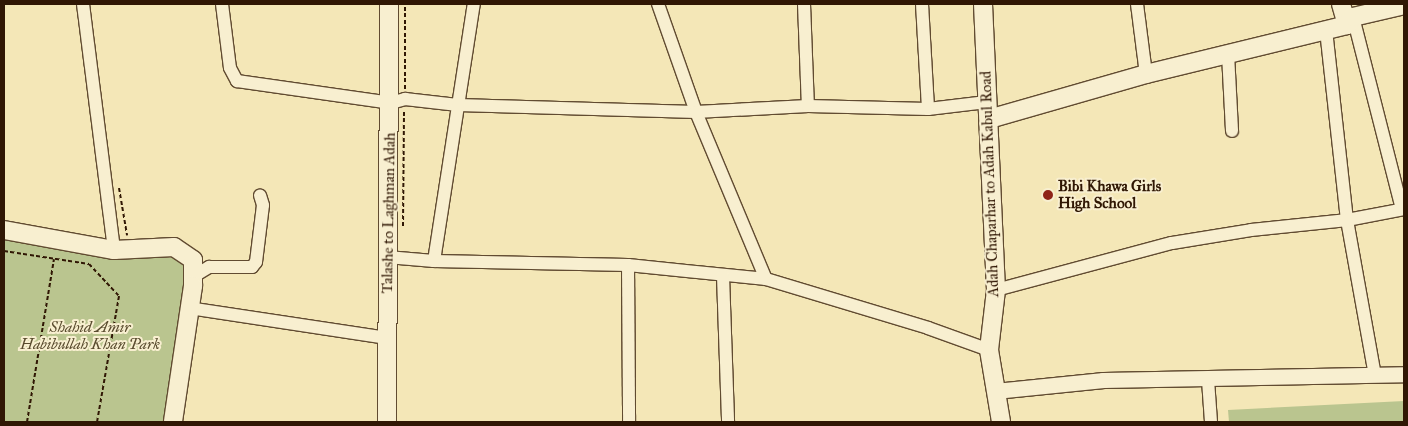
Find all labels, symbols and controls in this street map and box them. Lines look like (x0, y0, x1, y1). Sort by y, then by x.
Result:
street label: Adah Chaparhar to Adah Kabul Road (977, 71, 1003, 297)
street label: Talashe to Laghman Adah (379, 132, 399, 294)
place label: Bibi Khawa Girls High School (1058, 177, 1161, 212)
marker: Bibi Khawa Girls High School (1042, 189, 1054, 201)
park label: Shahid Amir Habibullah Khan Park (20, 318, 160, 353)

